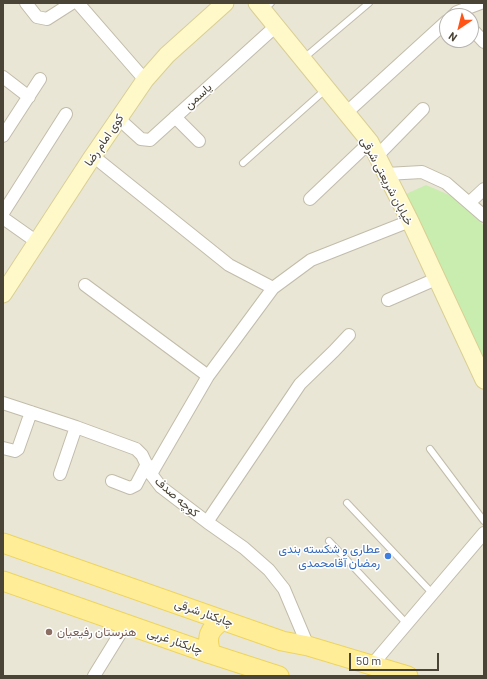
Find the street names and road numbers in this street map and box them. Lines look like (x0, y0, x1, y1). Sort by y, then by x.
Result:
street label: یاسمن (181, 80, 215, 112)
street label: کوی امام رضا (81, 111, 127, 169)
street label: خیابان شریعتی شرقی (358, 134, 416, 228)
street label: کوچه صدف (152, 474, 202, 520)
street label: چایکنار شرقی (173, 596, 235, 630)
street label: چایکنار غربی (145, 625, 205, 657)

